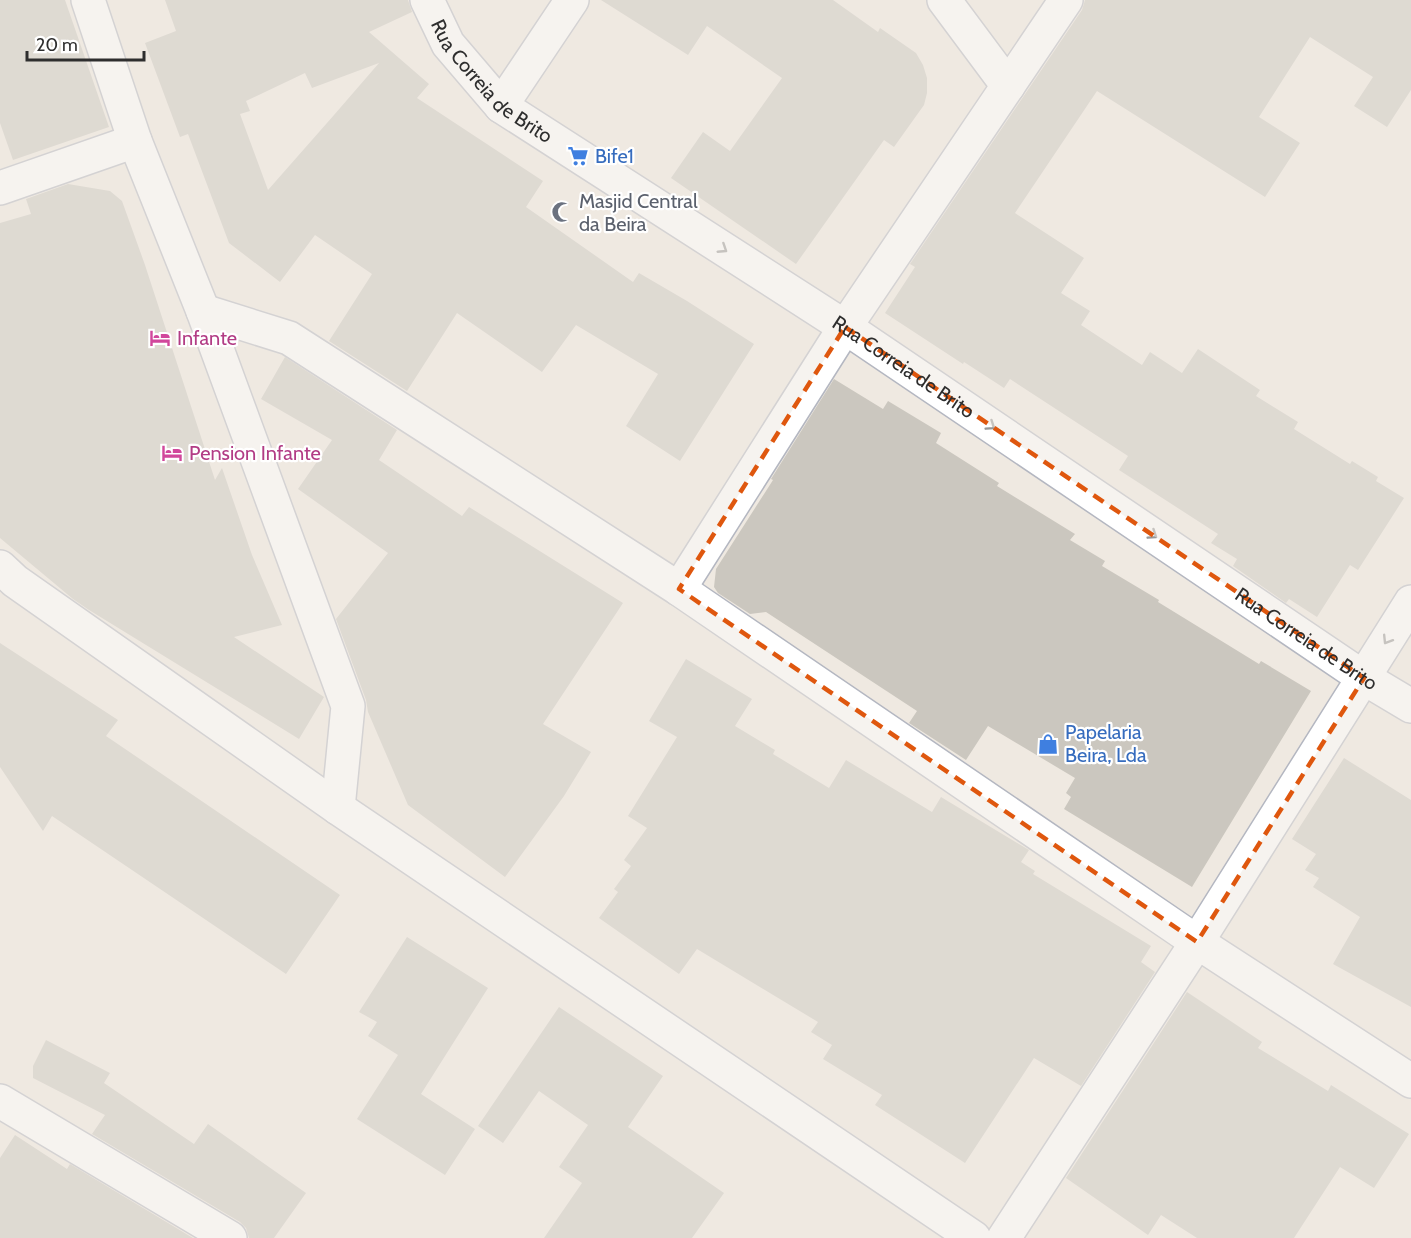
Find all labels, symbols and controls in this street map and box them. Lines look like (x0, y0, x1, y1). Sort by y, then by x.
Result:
street label: Rua Correia de Brito (426, 15, 557, 148)
scale bar (27, 24, 144, 62)
text: 20 m (36, 34, 78, 56)
supermarket icon: Bife1 (566, 144, 590, 168)
place label: Bife1 (595, 144, 634, 168)
place label: Masjid Central da Beira (579, 189, 698, 236)
mosque icon: Masjid Central da Beira (550, 200, 574, 224)
one-way arrow (716, 242, 727, 253)
street label: Rua Correia de Brito (828, 310, 979, 423)
hotel icon: Infante (148, 326, 172, 350)
place label: Infante (177, 326, 237, 350)
one-way arrow (984, 419, 995, 430)
hotel icon: Pension Infante (160, 441, 184, 465)
place label: Pension Infante (189, 441, 321, 465)
one-way arrow (1146, 528, 1157, 539)
street label: Rua Correia de Brito (1231, 582, 1382, 695)
one-way arrow (1383, 634, 1395, 644)
place label: Papelaria Beira, Lda (1065, 720, 1147, 767)
shop icon: Papelaria Beira, Lda (1036, 732, 1060, 756)

